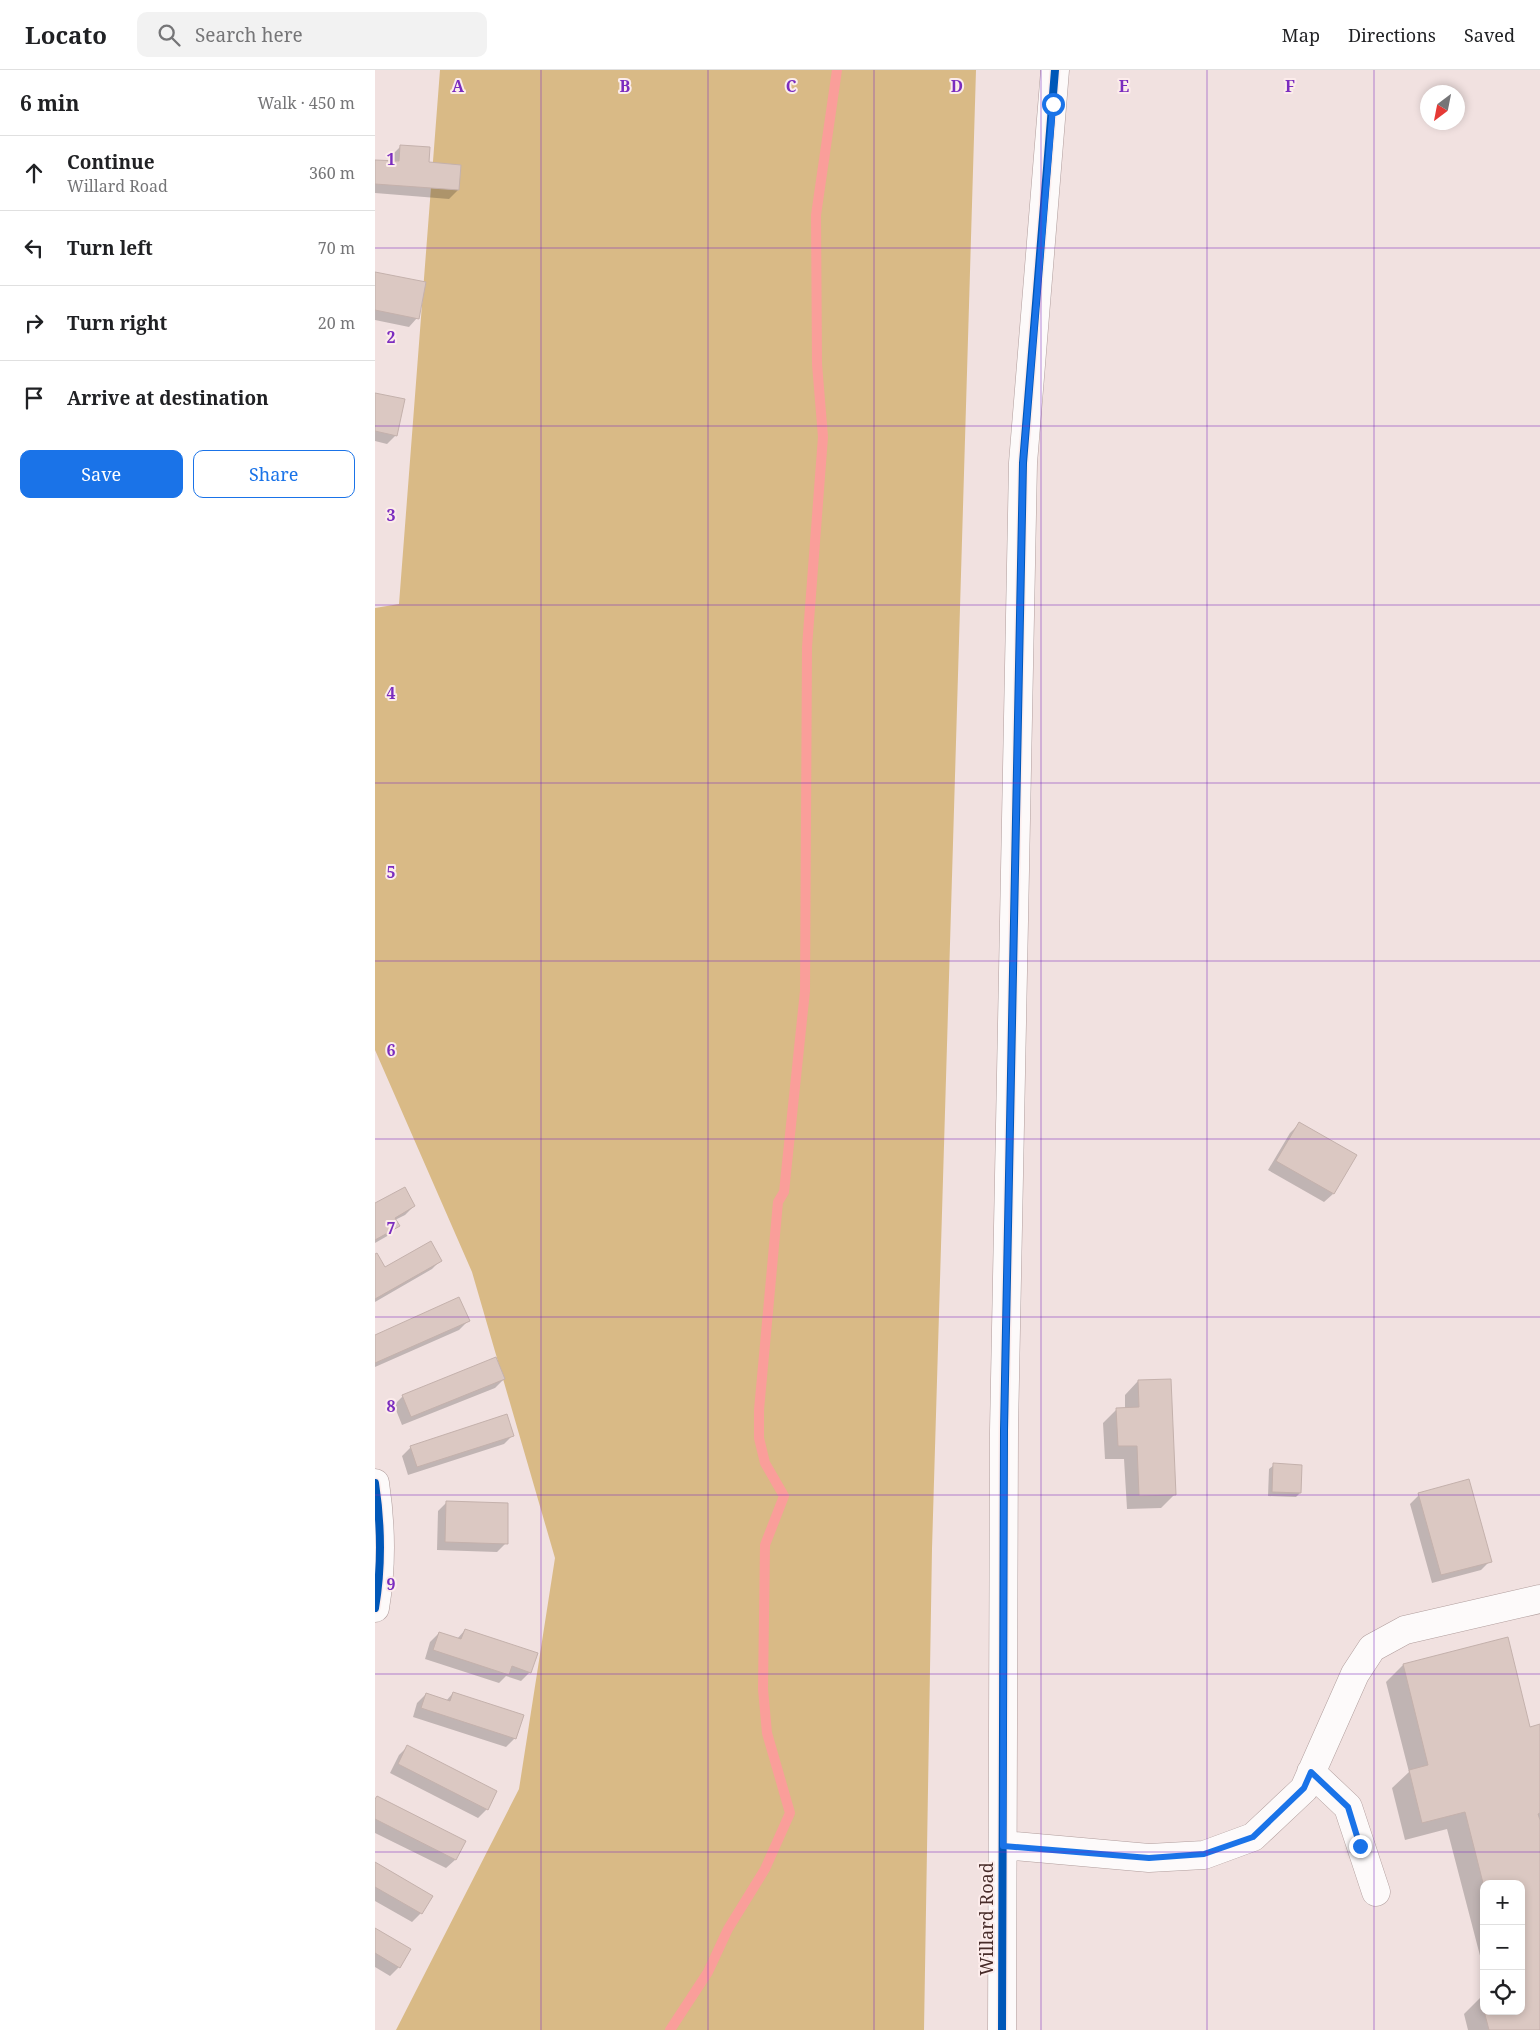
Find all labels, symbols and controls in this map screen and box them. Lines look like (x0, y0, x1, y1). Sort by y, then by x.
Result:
search box (137, 12, 487, 57)
text: Locato (25, 18, 107, 51)
icon: search (155, 21, 183, 49)
text: Search here (195, 22, 303, 48)
text: Map (1282, 23, 1320, 47)
text: Directions (1348, 23, 1436, 47)
text: Saved (1464, 23, 1515, 47)
text: A (452, 75, 465, 97)
text: B (620, 75, 631, 97)
text: C (786, 75, 797, 97)
text: D (951, 75, 963, 97)
text: E (1119, 75, 1129, 97)
text: F (1285, 75, 1295, 97)
north arrow (1420, 85, 1465, 130)
text: 6 min (20, 89, 79, 117)
text: Walk · 450 m (258, 92, 355, 114)
route start (1042, 93, 1065, 116)
text: 1 (386, 148, 396, 170)
text: Continue (67, 149, 155, 175)
icon: ahead (20, 159, 48, 187)
text: 360 m (309, 162, 355, 184)
text: Willard Road (67, 175, 168, 197)
icon: left (20, 234, 48, 262)
text: Turn left (67, 235, 153, 261)
text: 70 m (318, 237, 355, 259)
icon: right (20, 309, 48, 337)
text: Turn right (67, 310, 167, 336)
text: 20 m (318, 312, 355, 334)
text: 2 (386, 326, 396, 348)
icon: arrive (20, 384, 48, 412)
text: Arrive at destination (67, 385, 269, 411)
button: Save (20, 450, 183, 498)
button: Share (193, 450, 355, 498)
text: 3 (386, 504, 396, 526)
text: 4 (386, 682, 396, 704)
text: 5 (386, 861, 396, 883)
text: 6 (386, 1039, 396, 1061)
text: 7 (386, 1217, 396, 1239)
text: 8 (386, 1395, 396, 1417)
text: 9 (386, 1573, 396, 1595)
route end (1349, 1835, 1372, 1858)
street label: Willard Road (974, 1862, 998, 1976)
map controls (1480, 1880, 1525, 2015)
button: + (1480, 1880, 1525, 1925)
button: − (1480, 1925, 1525, 1970)
button: locate (1480, 1970, 1525, 2015)

